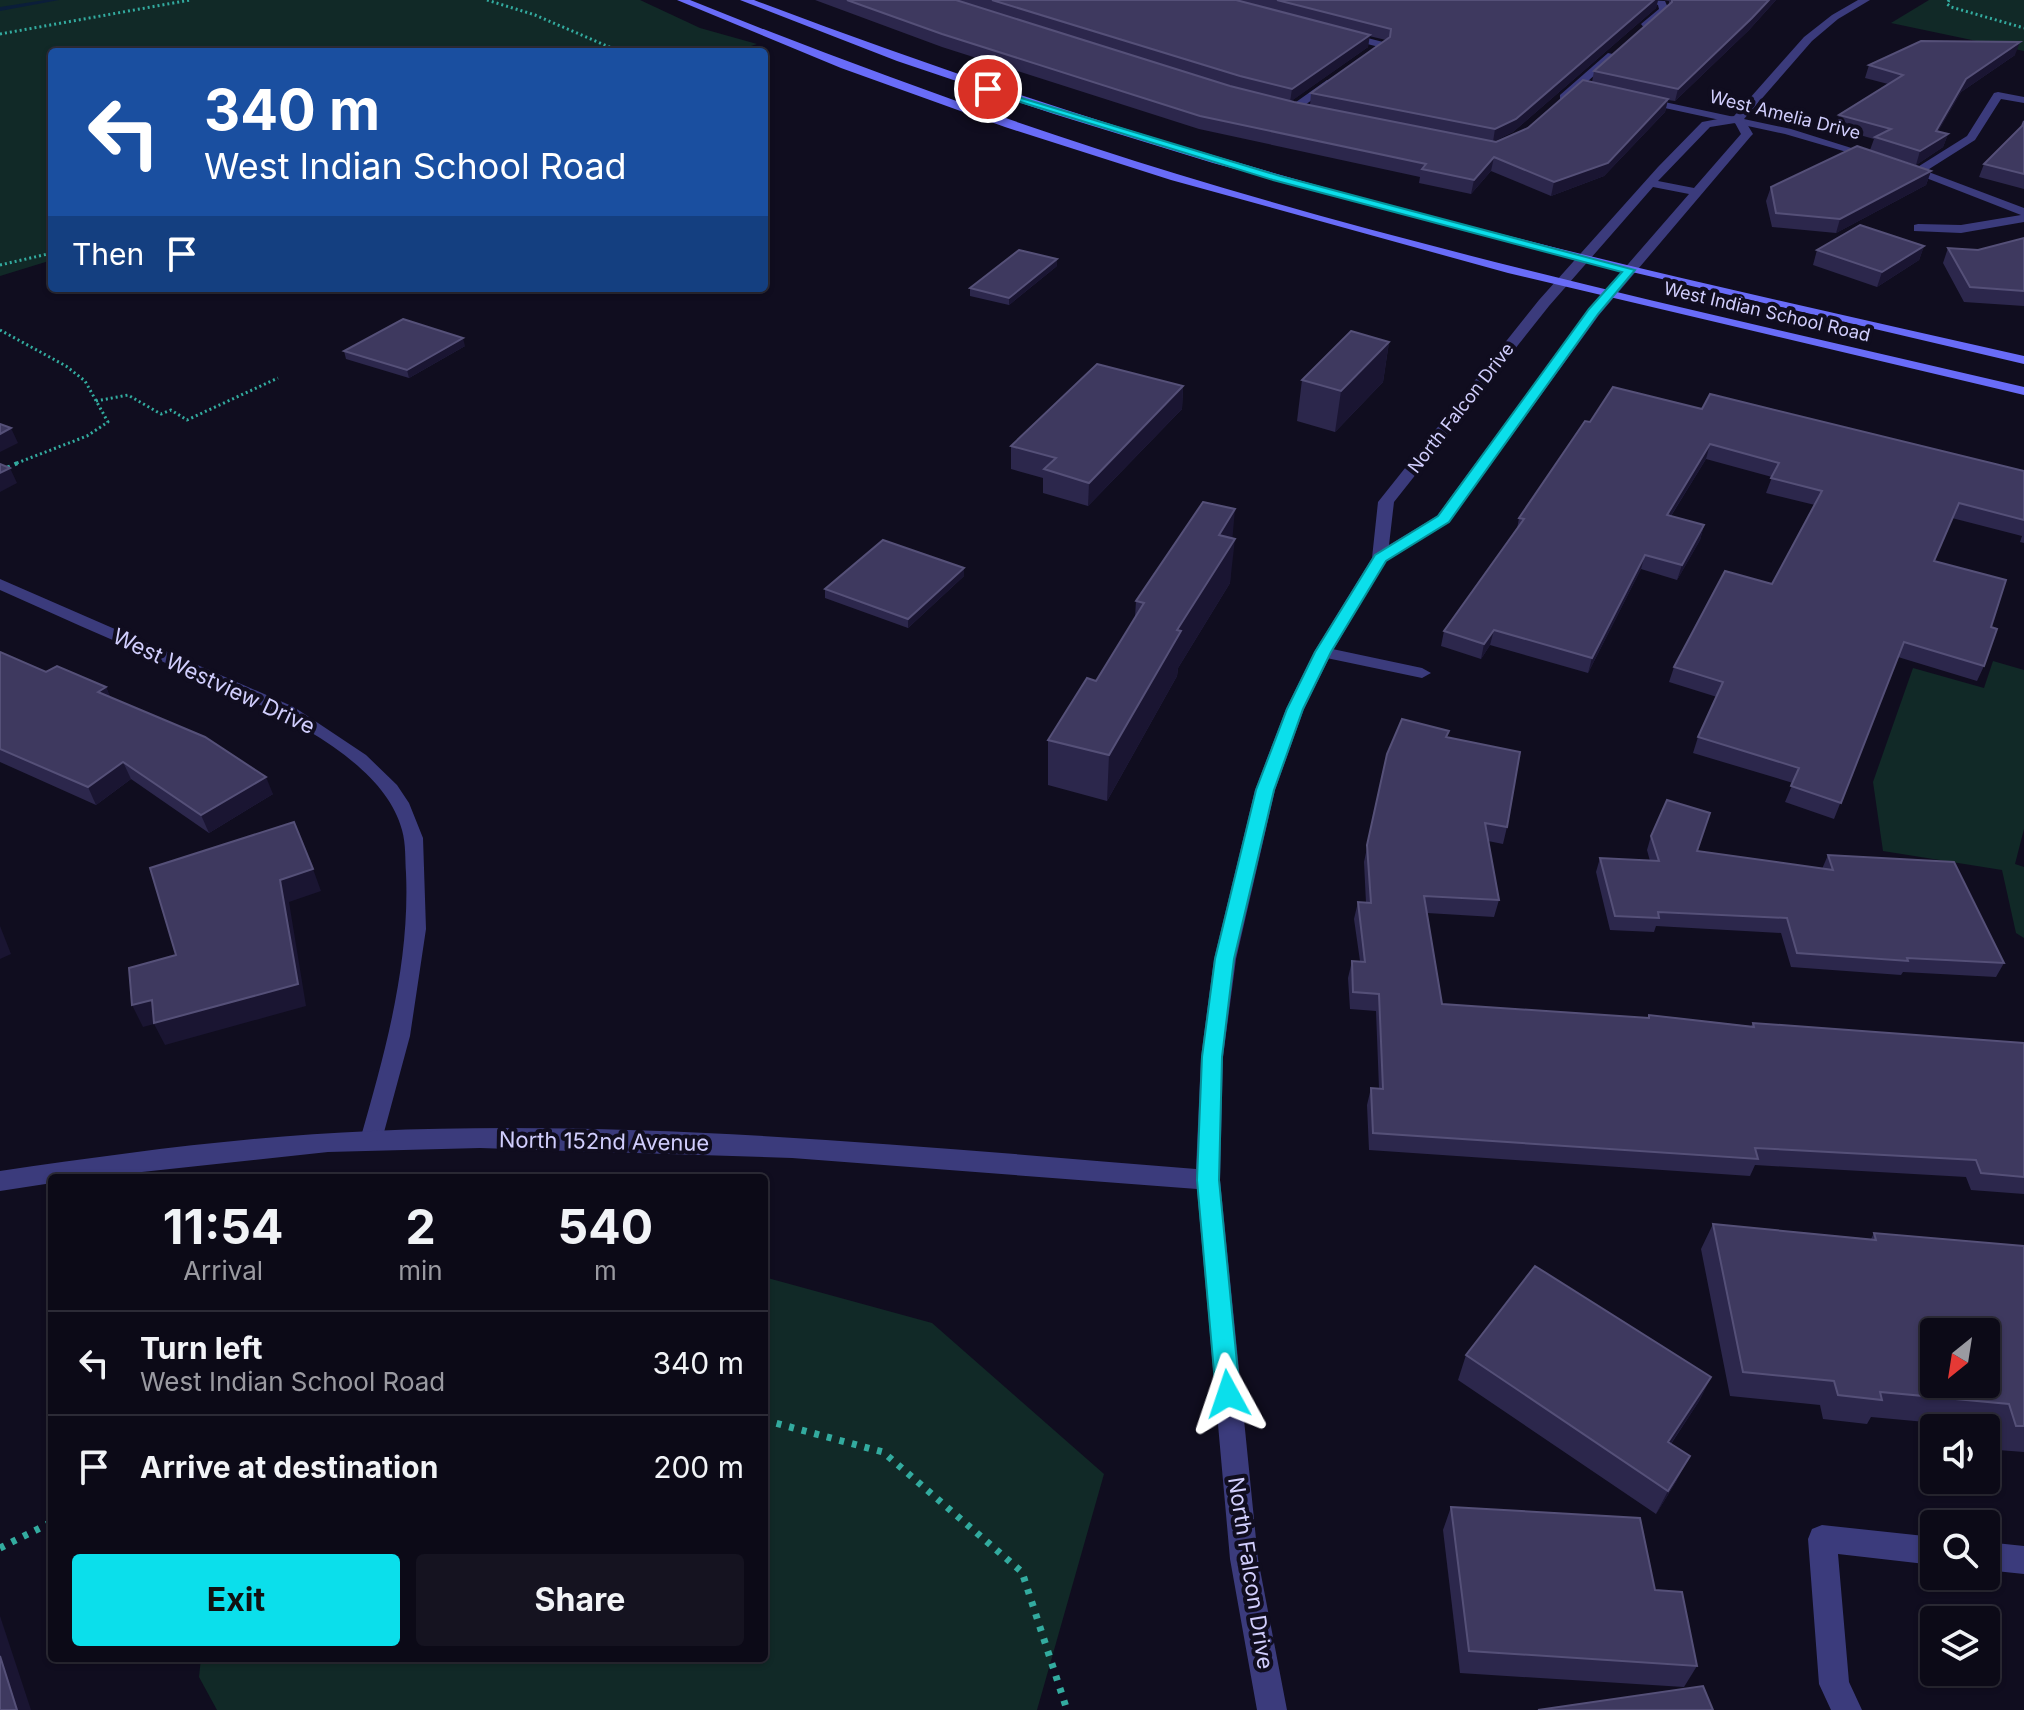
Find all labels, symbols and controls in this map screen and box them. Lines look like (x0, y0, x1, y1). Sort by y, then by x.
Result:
pin (954, 55, 1022, 123)
icon: arrive (966, 67, 1010, 111)
text: 340 m (204, 76, 380, 144)
icon: left (72, 80, 176, 184)
street label: West Amelia Drive (1707, 86, 1863, 143)
text: West Indian School Road (204, 144, 627, 188)
icon: arrive (160, 232, 204, 276)
text: Then (72, 236, 144, 272)
street label: West Indian School Road (1662, 278, 1872, 346)
street label: North Falcon Drive (1403, 339, 1518, 477)
street label: West Westview Drive (109, 623, 319, 739)
street label: North 152nd Avenue (499, 1126, 709, 1156)
text: 11:54 (163, 1197, 283, 1256)
text: 2 (405, 1197, 436, 1256)
text: 540 (558, 1197, 653, 1256)
text: Arrival (183, 1255, 263, 1286)
text: min (398, 1255, 443, 1286)
text: m (594, 1255, 617, 1286)
north arrow (1920, 1318, 2000, 1398)
map controls (1920, 1318, 2000, 1686)
text: Turn left (140, 1330, 262, 1366)
icon: left (72, 1341, 116, 1385)
text: 340 m (652, 1345, 744, 1381)
position arrow (1186, 1352, 1270, 1436)
text: West Indian School Road (140, 1366, 445, 1397)
button: sound (1920, 1414, 2000, 1494)
icon: arrive (72, 1445, 116, 1489)
text: Arrive at destination (140, 1449, 438, 1485)
text: 200 m (653, 1449, 744, 1485)
street label: North Falcon Drive (1223, 1475, 1279, 1671)
button: search (1920, 1510, 2000, 1590)
button: Exit (72, 1554, 400, 1646)
button: Share (416, 1554, 744, 1646)
button: layers (1920, 1606, 2000, 1686)

